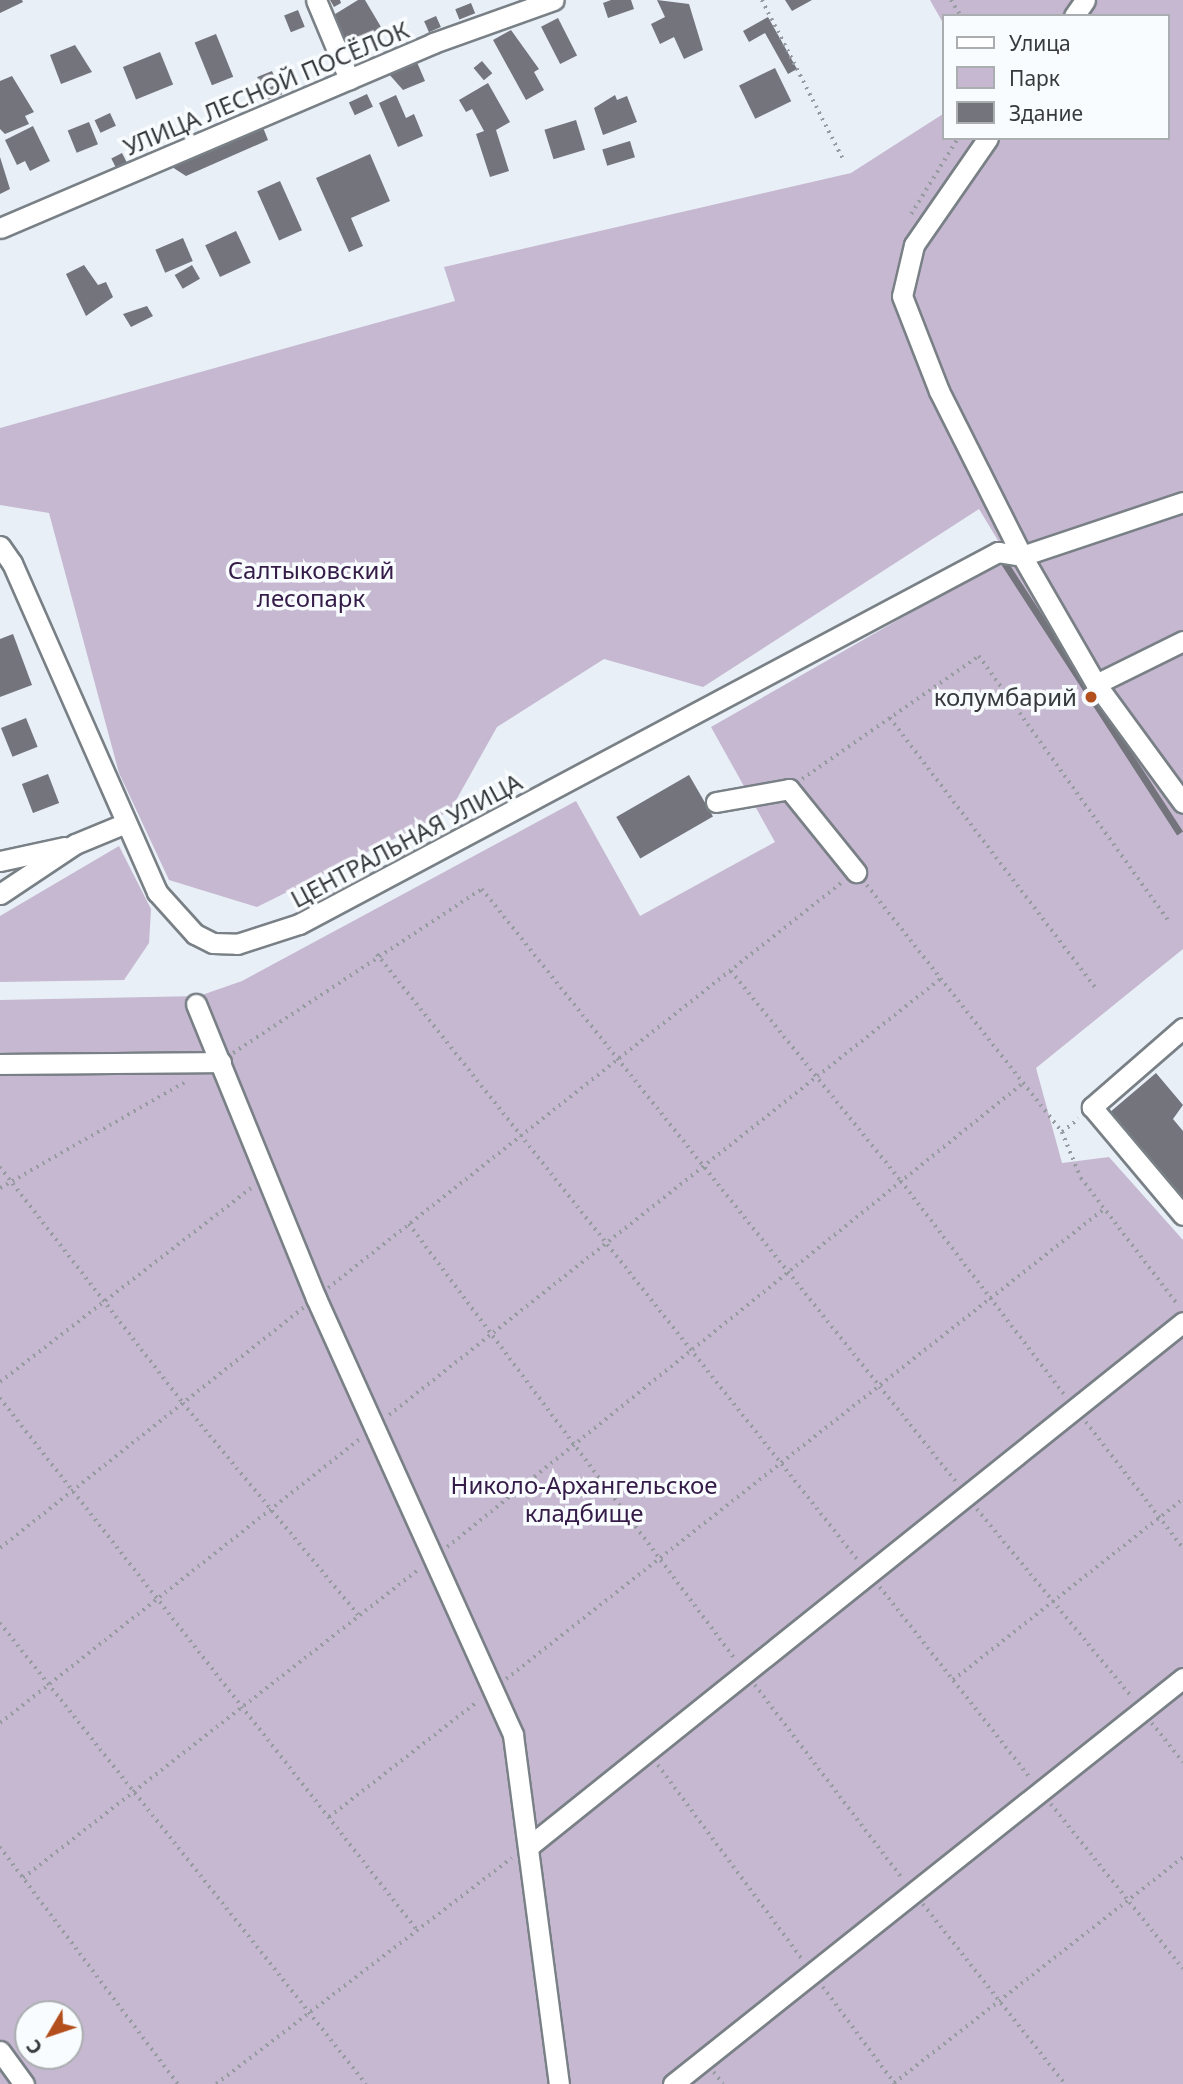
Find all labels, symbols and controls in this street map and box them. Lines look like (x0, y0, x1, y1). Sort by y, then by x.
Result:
legend (942, 14, 1169, 140)
street label: УЛИЦА ЛЕСНОЙ ПОСЁЛОК (119, 15, 413, 161)
text: Улица (1009, 29, 1071, 57)
text: Парк (1009, 64, 1060, 92)
text: Здание (1009, 99, 1083, 127)
park label: Салтыковский лесопарк (228, 556, 394, 612)
place label: колумбарий (934, 683, 1077, 711)
marker: колумбарий (1083, 689, 1099, 705)
street label: ЦЕНТРАЛЬНАЯ УЛИЦА (286, 767, 526, 913)
park label: Николо-Архангельское кладбище (451, 1471, 717, 1527)
north arrow (14, 2000, 84, 2070)
text: С (20, 2034, 48, 2060)

